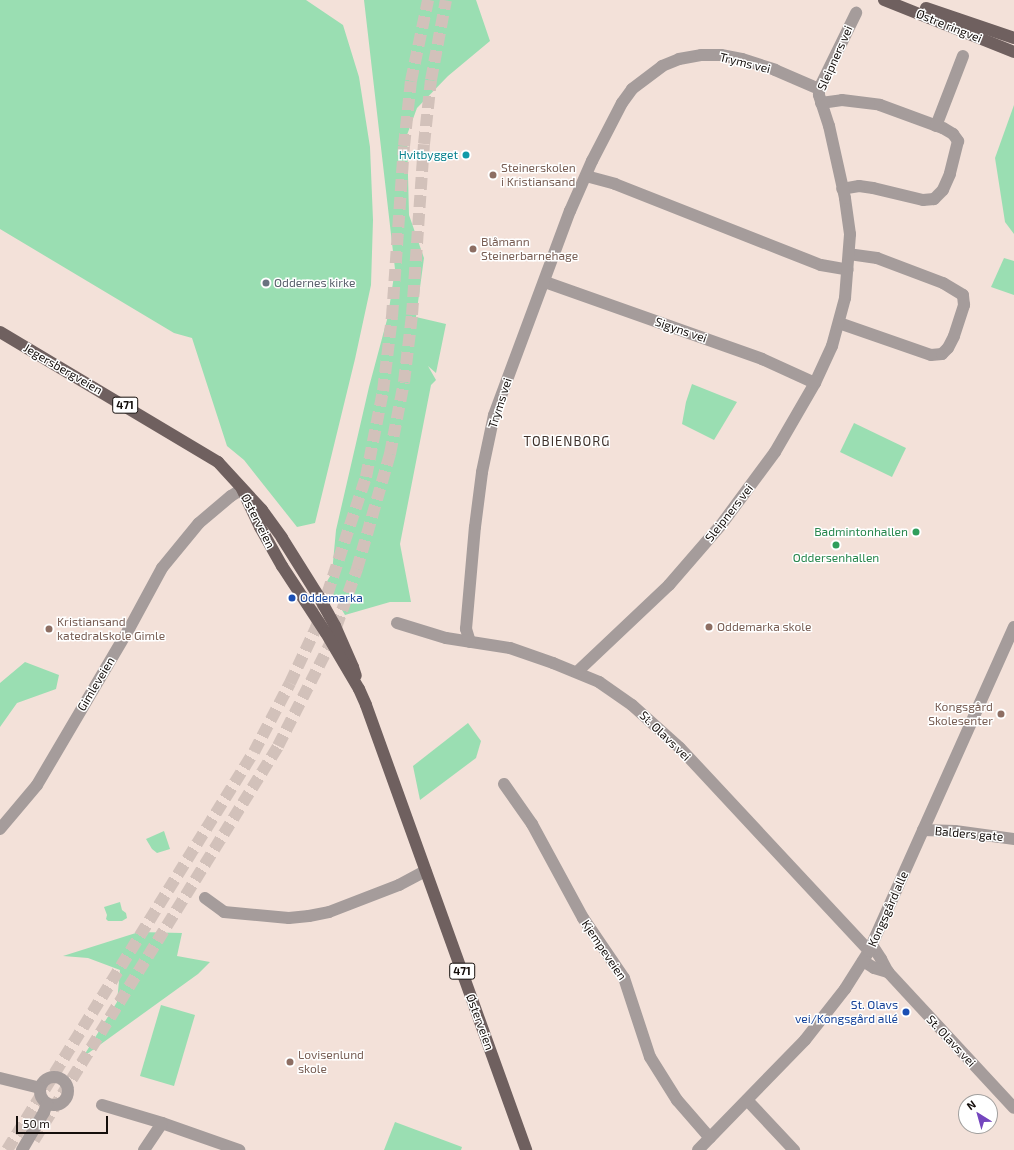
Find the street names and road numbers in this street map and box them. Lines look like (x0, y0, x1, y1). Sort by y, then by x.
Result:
street label: Østre ringvei (914, 6, 984, 46)
street label: Sleipners vei (814, 23, 856, 93)
street label: Tryms vei (718, 50, 772, 76)
street label: Sigyns vei (653, 314, 709, 346)
street label: Jegersbergveien (21, 341, 105, 397)
street label: Tryms vei (485, 376, 515, 430)
road number: 471 (112, 396, 138, 414)
street label: Sleipners vei (702, 481, 756, 545)
street label: Østerveien (238, 491, 278, 551)
street label: Gimleveien (74, 655, 118, 713)
street label: St. Olavs vei (636, 708, 694, 764)
street label: Balders gate (934, 824, 1004, 844)
street label: Kongsgård alle (865, 869, 911, 949)
street label: Kjempeveien (579, 917, 629, 983)
road number: 471 (449, 962, 475, 980)
street label: Østerveien (463, 992, 497, 1052)
street label: St. Olavs vei (923, 1012, 979, 1070)

